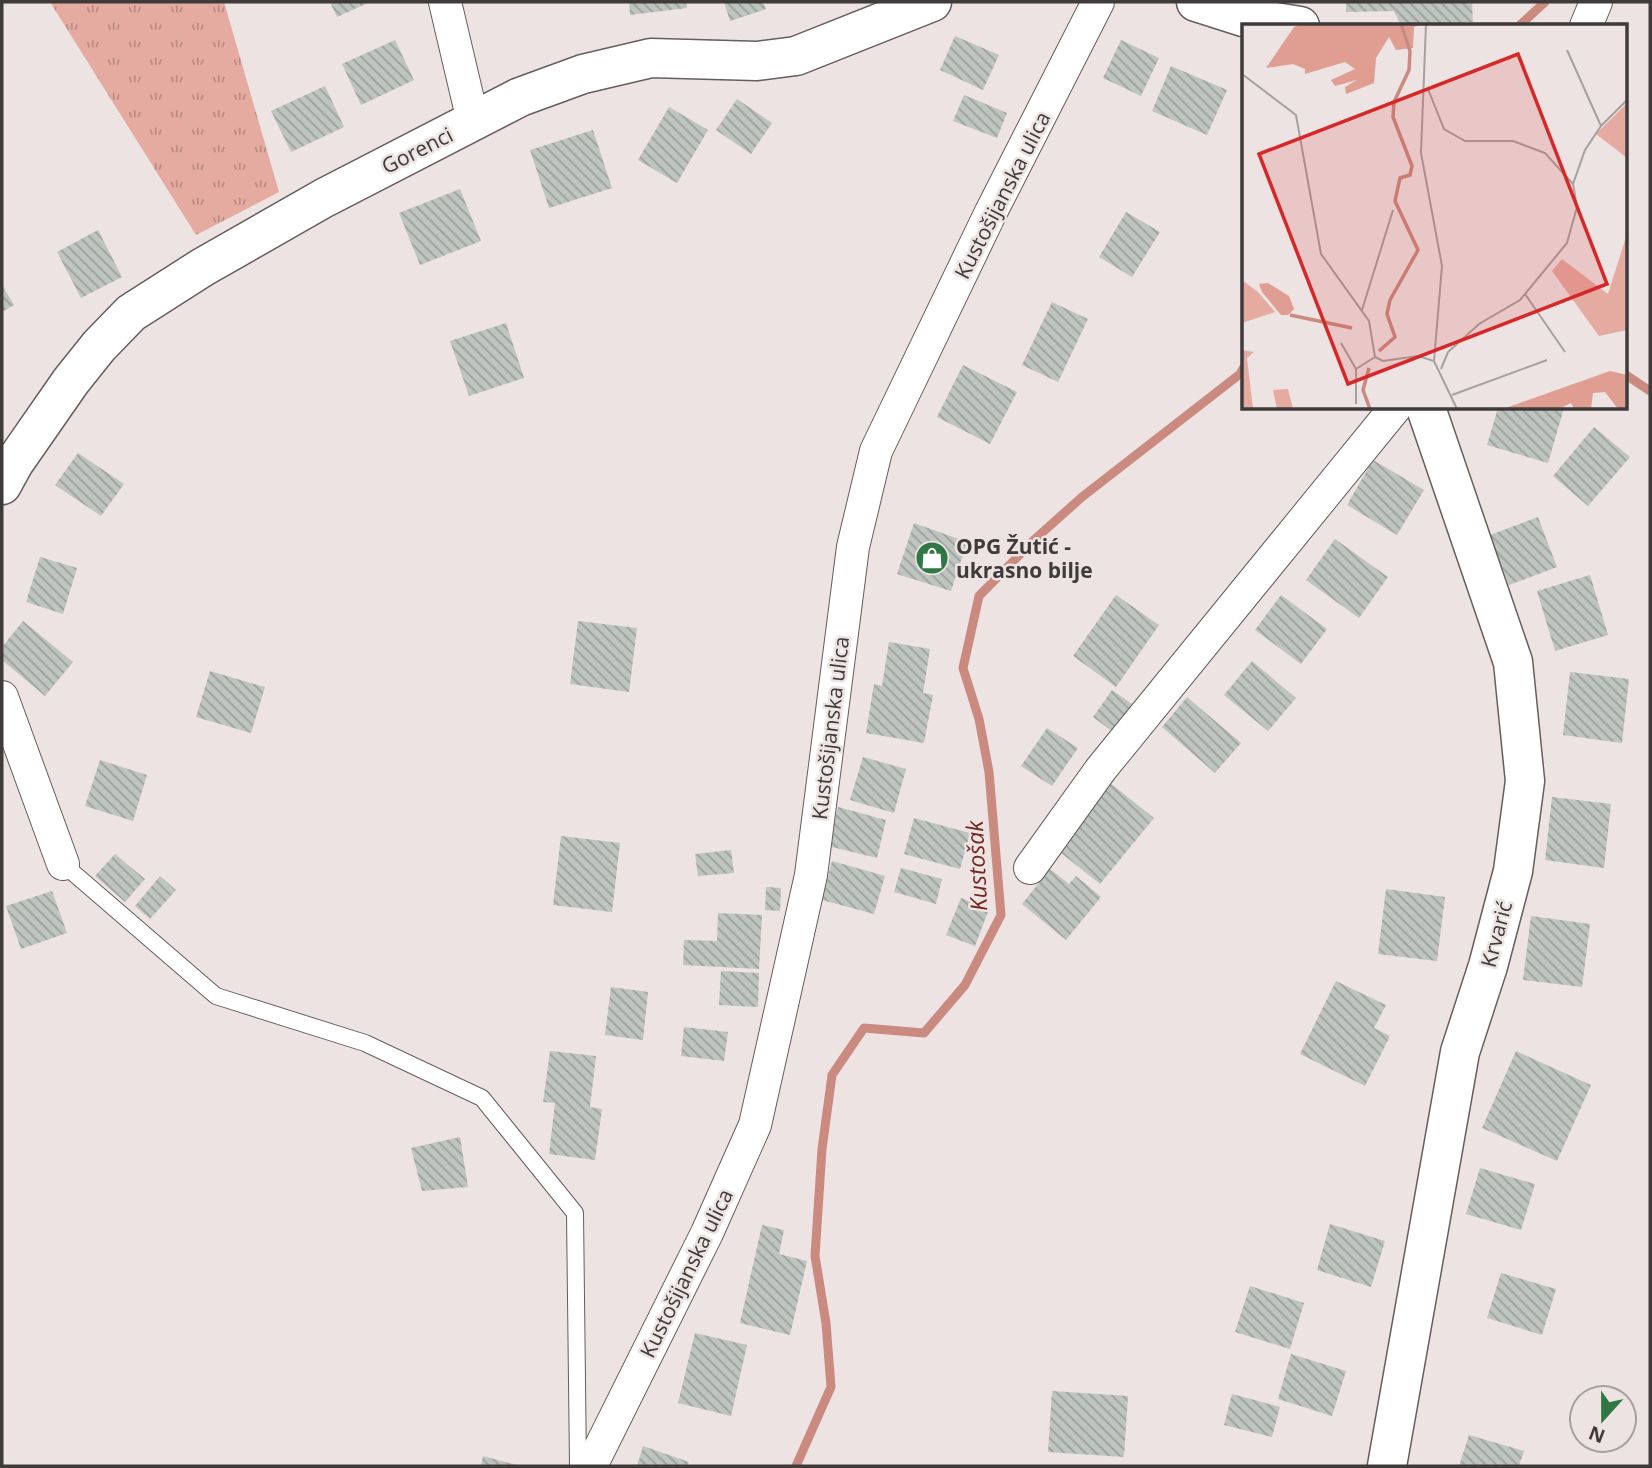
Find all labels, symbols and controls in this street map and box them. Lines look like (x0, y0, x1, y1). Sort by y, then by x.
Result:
inset map (1242, 24, 1628, 410)
street label: Kustošijanska ulica (948, 106, 1056, 284)
street label: Gorenci (377, 120, 457, 180)
place label: OPG Žutić - ukrasno bilje (956, 532, 1093, 584)
shop icon: OPG Žutić - ukrasno bilje (913, 539, 951, 577)
street label: Kustošijanska ulica (805, 635, 855, 821)
water label: Kustošak (958, 819, 994, 912)
street label: Krvarić (1474, 898, 1518, 970)
street label: Kustošijanska ulica (633, 1184, 739, 1362)
north arrow (1568, 1384, 1638, 1454)
text: N (1585, 1420, 1609, 1450)

